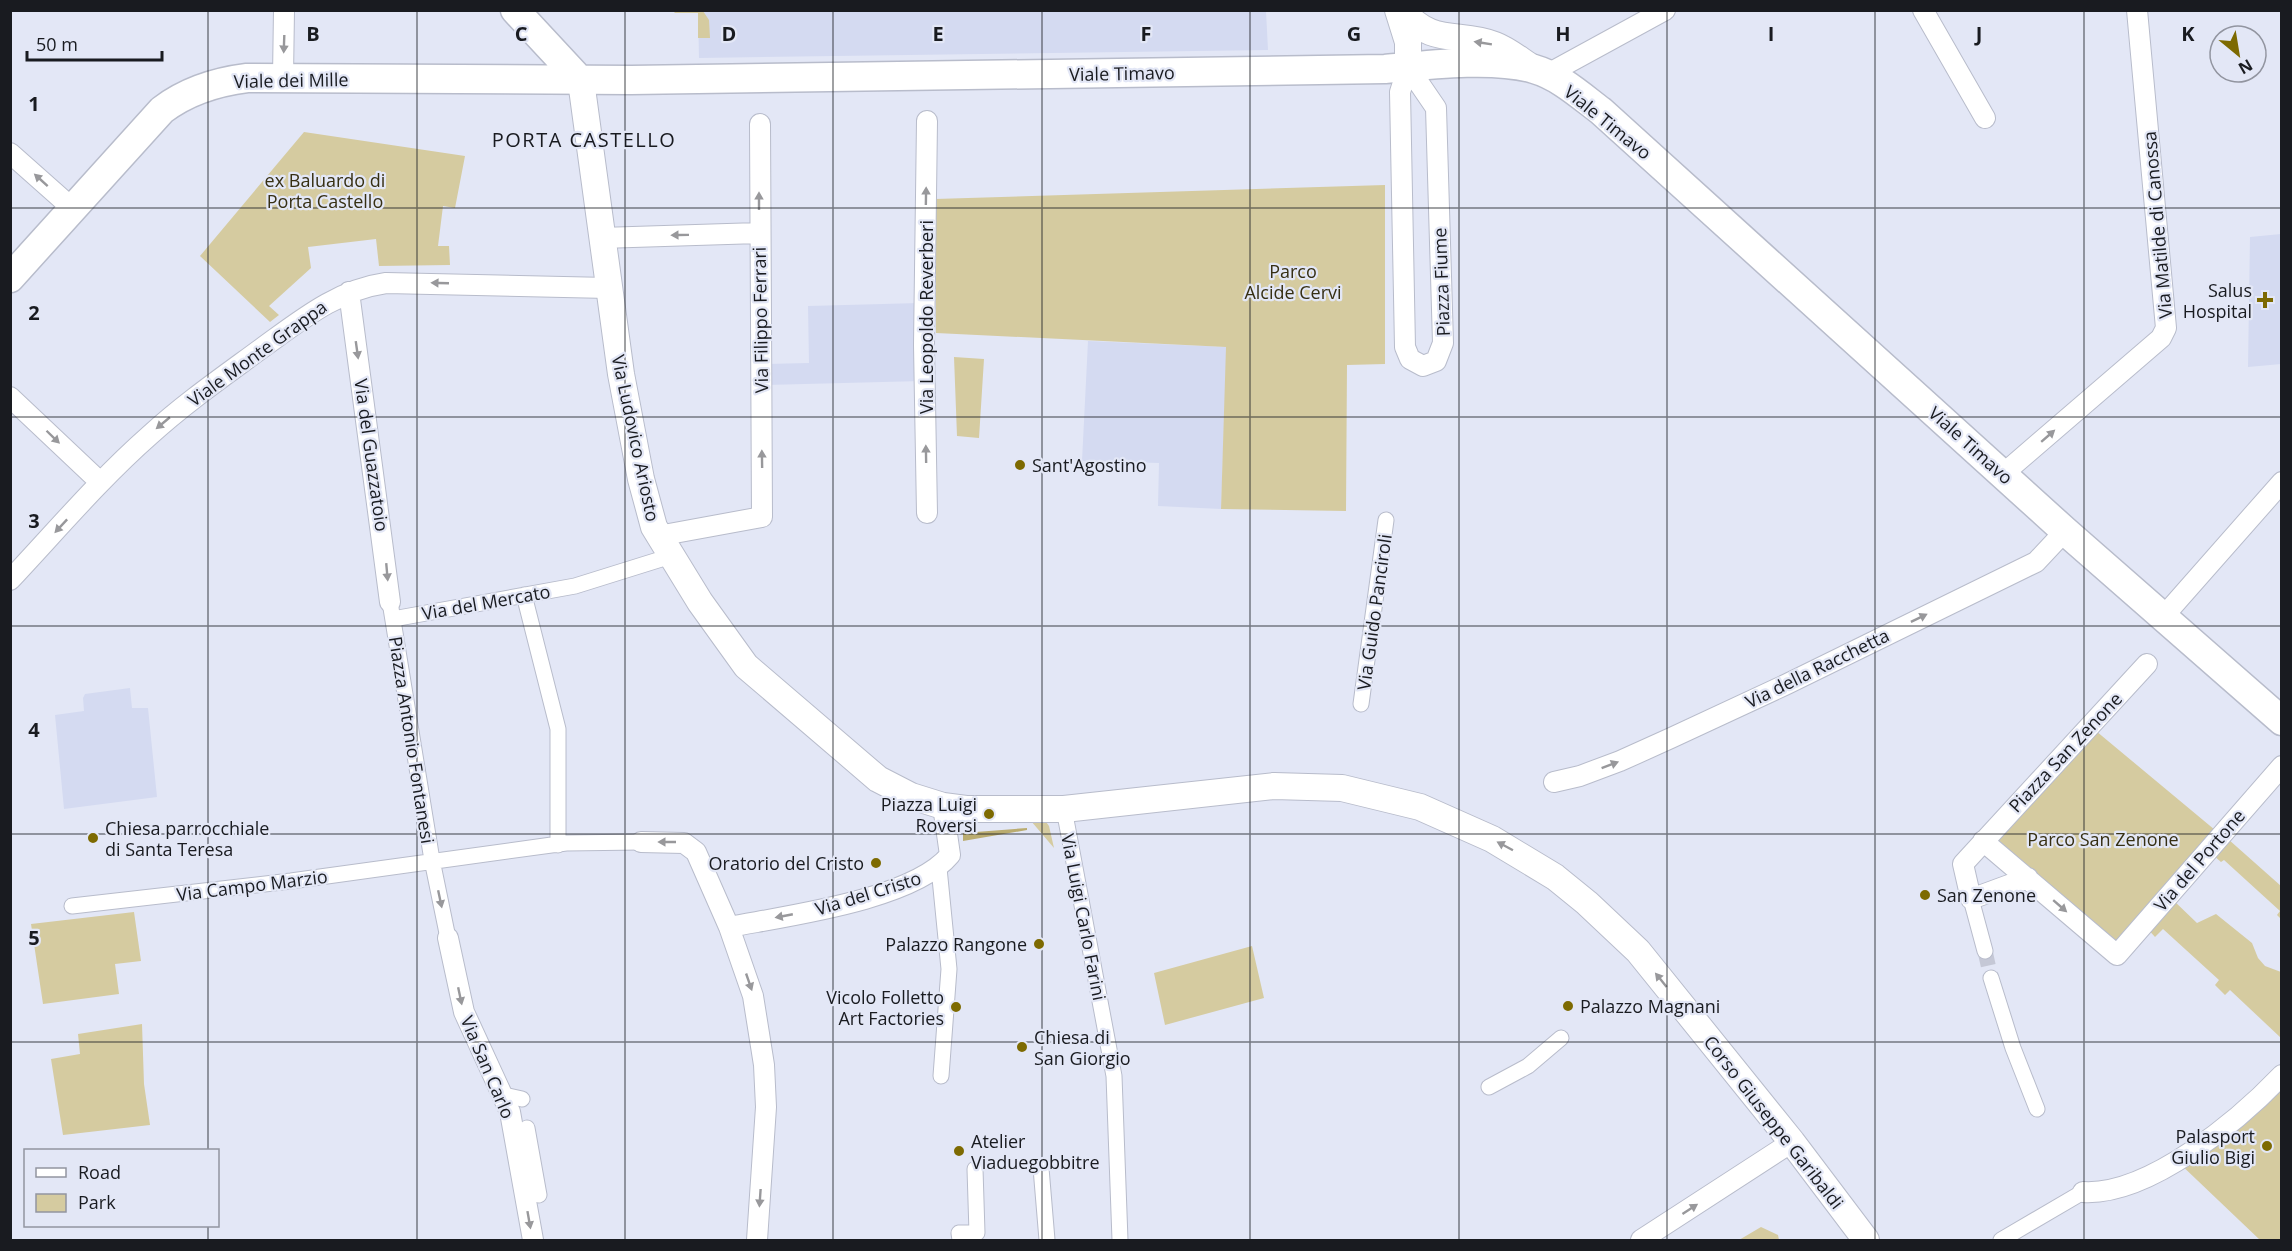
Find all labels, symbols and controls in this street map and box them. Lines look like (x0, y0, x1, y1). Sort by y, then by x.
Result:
text: B (306, 20, 320, 47)
text: C (515, 20, 528, 47)
text: D (722, 20, 736, 47)
text: E (932, 20, 944, 47)
text: F (1141, 20, 1151, 47)
text: G (1347, 20, 1361, 47)
text: H (1555, 20, 1571, 47)
text: I (1768, 20, 1774, 47)
text: J (1974, 20, 1982, 47)
text: K (2181, 20, 2195, 47)
scale bar (27, 24, 162, 62)
north arrow (2208, 24, 2268, 84)
text: 50 m (36, 32, 78, 56)
one-way arrow (280, 34, 289, 53)
one-way arrow (1473, 38, 1492, 47)
text: N (2234, 54, 2257, 80)
street label: Viale Timavo (1069, 60, 1175, 86)
street label: Viale dei Mille (233, 67, 349, 93)
street label: Viale Timavo (1559, 79, 1657, 165)
text: 1 (28, 90, 40, 117)
district label: PORTA CASTELLO (492, 126, 676, 153)
street label: Via Matilde di Canossa (2137, 130, 2177, 320)
park label: ex Baluardo di Porta Castello (265, 168, 385, 213)
one-way arrow (34, 174, 49, 187)
one-way arrow (921, 187, 931, 206)
one-way arrow (754, 191, 764, 210)
street label: Via Leopoldo Reverberi (914, 220, 938, 414)
street label: Piazza Fiume (1427, 227, 1455, 337)
one-way arrow (670, 230, 689, 240)
street label: Via Filippo Ferrari (747, 247, 773, 393)
park label: Parco Alcide Cervi (1244, 259, 1342, 304)
one-way arrow (431, 278, 450, 288)
place label: Salus Hospital (2183, 278, 2252, 323)
marker: Salus Hospital (2256, 291, 2274, 309)
street label: Viale Monte Grappa (183, 294, 331, 412)
text: 2 (28, 299, 40, 326)
one-way arrow (352, 340, 362, 359)
street label: Via Ludovico Ariosto (607, 352, 665, 524)
street label: Via del Guazzatoio (349, 377, 395, 533)
street label: Viale Timavo (1924, 401, 2018, 489)
one-way arrow (155, 417, 171, 430)
one-way arrow (45, 430, 60, 444)
one-way arrow (2040, 430, 2055, 443)
one-way arrow (921, 445, 931, 464)
one-way arrow (757, 449, 766, 468)
place label: Sant'Agostino (1032, 453, 1147, 477)
marker: Sant'Agostino (1013, 458, 1027, 472)
text: 3 (28, 507, 40, 534)
one-way arrow (54, 518, 68, 533)
street label: Via Guido Panciroli (1351, 532, 1397, 692)
one-way arrow (382, 563, 392, 582)
street label: Via del Mercato (420, 579, 552, 625)
one-way arrow (1910, 614, 1927, 623)
street label: Via della Racchetta (1741, 623, 1893, 713)
street label: Piazza Antonio Fontanesi (384, 635, 440, 845)
street label: Piazza San Zenone (2003, 687, 2127, 817)
text: 4 (28, 716, 40, 743)
one-way arrow (1601, 760, 1619, 769)
place label: Piazza Luigi Roversi (881, 792, 977, 837)
street label: Via del Portone (2148, 804, 2250, 916)
marker: Piazza Luigi Roversi (982, 807, 996, 821)
place label: Chiesa parrocchiale di Santa Teresa (105, 816, 269, 861)
park label: Parco San Zenone (2027, 827, 2179, 851)
marker: Chiesa parrocchiale di Santa Teresa (86, 831, 100, 845)
street label: Via Luigi Carlo Farini (1056, 832, 1112, 1002)
one-way arrow (657, 837, 676, 847)
one-way arrow (1496, 841, 1513, 851)
place label: Oratorio del Cristo (709, 851, 864, 875)
marker: Oratorio del Cristo (869, 856, 883, 870)
street label: Via Campo Marzio (175, 864, 329, 906)
street label: Via del Cristo (812, 866, 924, 920)
place label: San Zenone (1937, 883, 2036, 907)
marker: San Zenone (1918, 888, 1932, 902)
one-way arrow (436, 890, 445, 909)
one-way arrow (2052, 899, 2067, 912)
one-way arrow (775, 912, 794, 921)
text: 5 (28, 924, 40, 951)
place label: Palazzo Rangone (885, 932, 1027, 956)
marker: Palazzo Rangone (1032, 937, 1046, 951)
one-way arrow (1655, 972, 1668, 988)
one-way arrow (744, 973, 754, 991)
place label: Vicolo Folletto Art Factories (826, 985, 944, 1030)
one-way arrow (456, 986, 465, 1005)
place label: Palazzo Magnani (1580, 994, 1720, 1018)
marker: Palazzo Magnani (1561, 999, 1575, 1013)
marker: Vicolo Folletto Art Factories (949, 1000, 963, 1014)
street label: Via San Carlo (456, 1012, 520, 1122)
place label: Chiesa di San Giorgio (1034, 1025, 1131, 1070)
street label: Corso Giuseppe Garibaldi (1699, 1030, 1849, 1214)
marker: Chiesa di San Giorgio (1015, 1040, 1029, 1054)
place label: Palasport Giulio Bigi (2171, 1124, 2255, 1169)
place label: Atelier Viaduegobbitre (971, 1129, 1100, 1174)
marker: Palasport Giulio Bigi (2260, 1139, 2274, 1153)
marker: Atelier Viaduegobbitre (952, 1144, 966, 1158)
legend (24, 1149, 219, 1227)
text: Road (78, 1160, 121, 1184)
one-way arrow (755, 1189, 765, 1208)
text: Park (78, 1190, 116, 1214)
one-way arrow (1682, 1204, 1698, 1215)
one-way arrow (525, 1211, 534, 1230)

